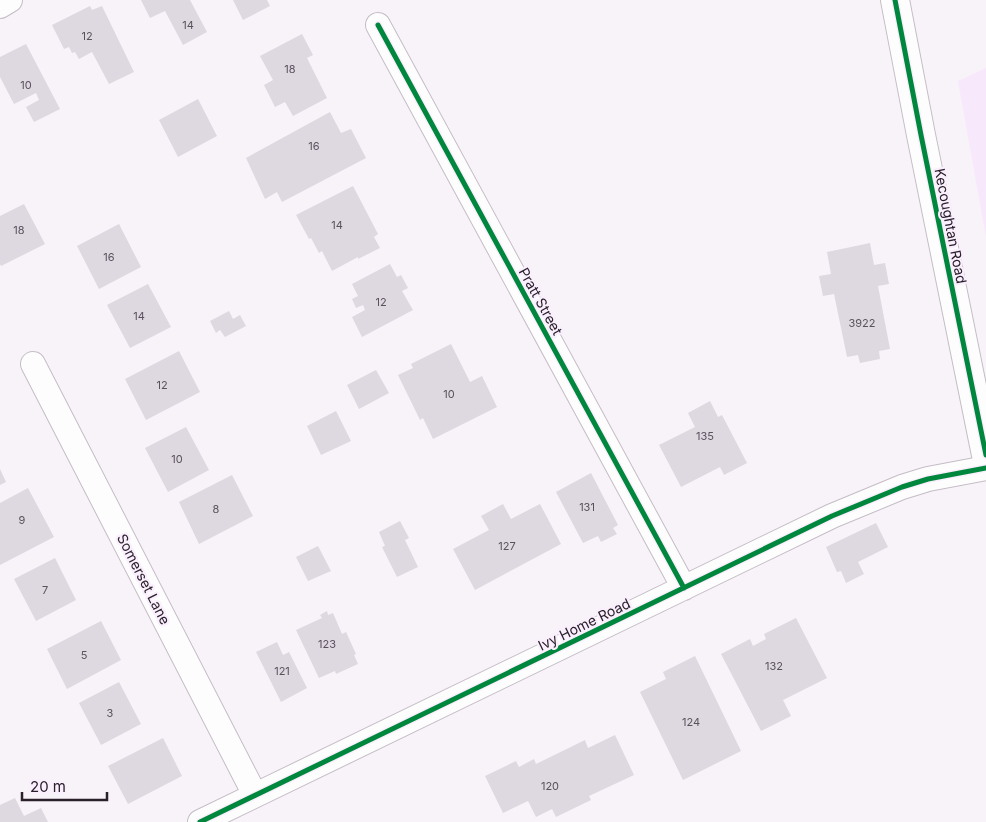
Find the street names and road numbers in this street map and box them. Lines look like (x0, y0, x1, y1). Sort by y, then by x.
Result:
street label: Kecoughtan Road (931, 167, 971, 285)
street label: Pratt Street (516, 264, 567, 338)
street label: Somerset Lane (114, 531, 174, 627)
street label: Ivy Home Road (535, 594, 633, 654)

